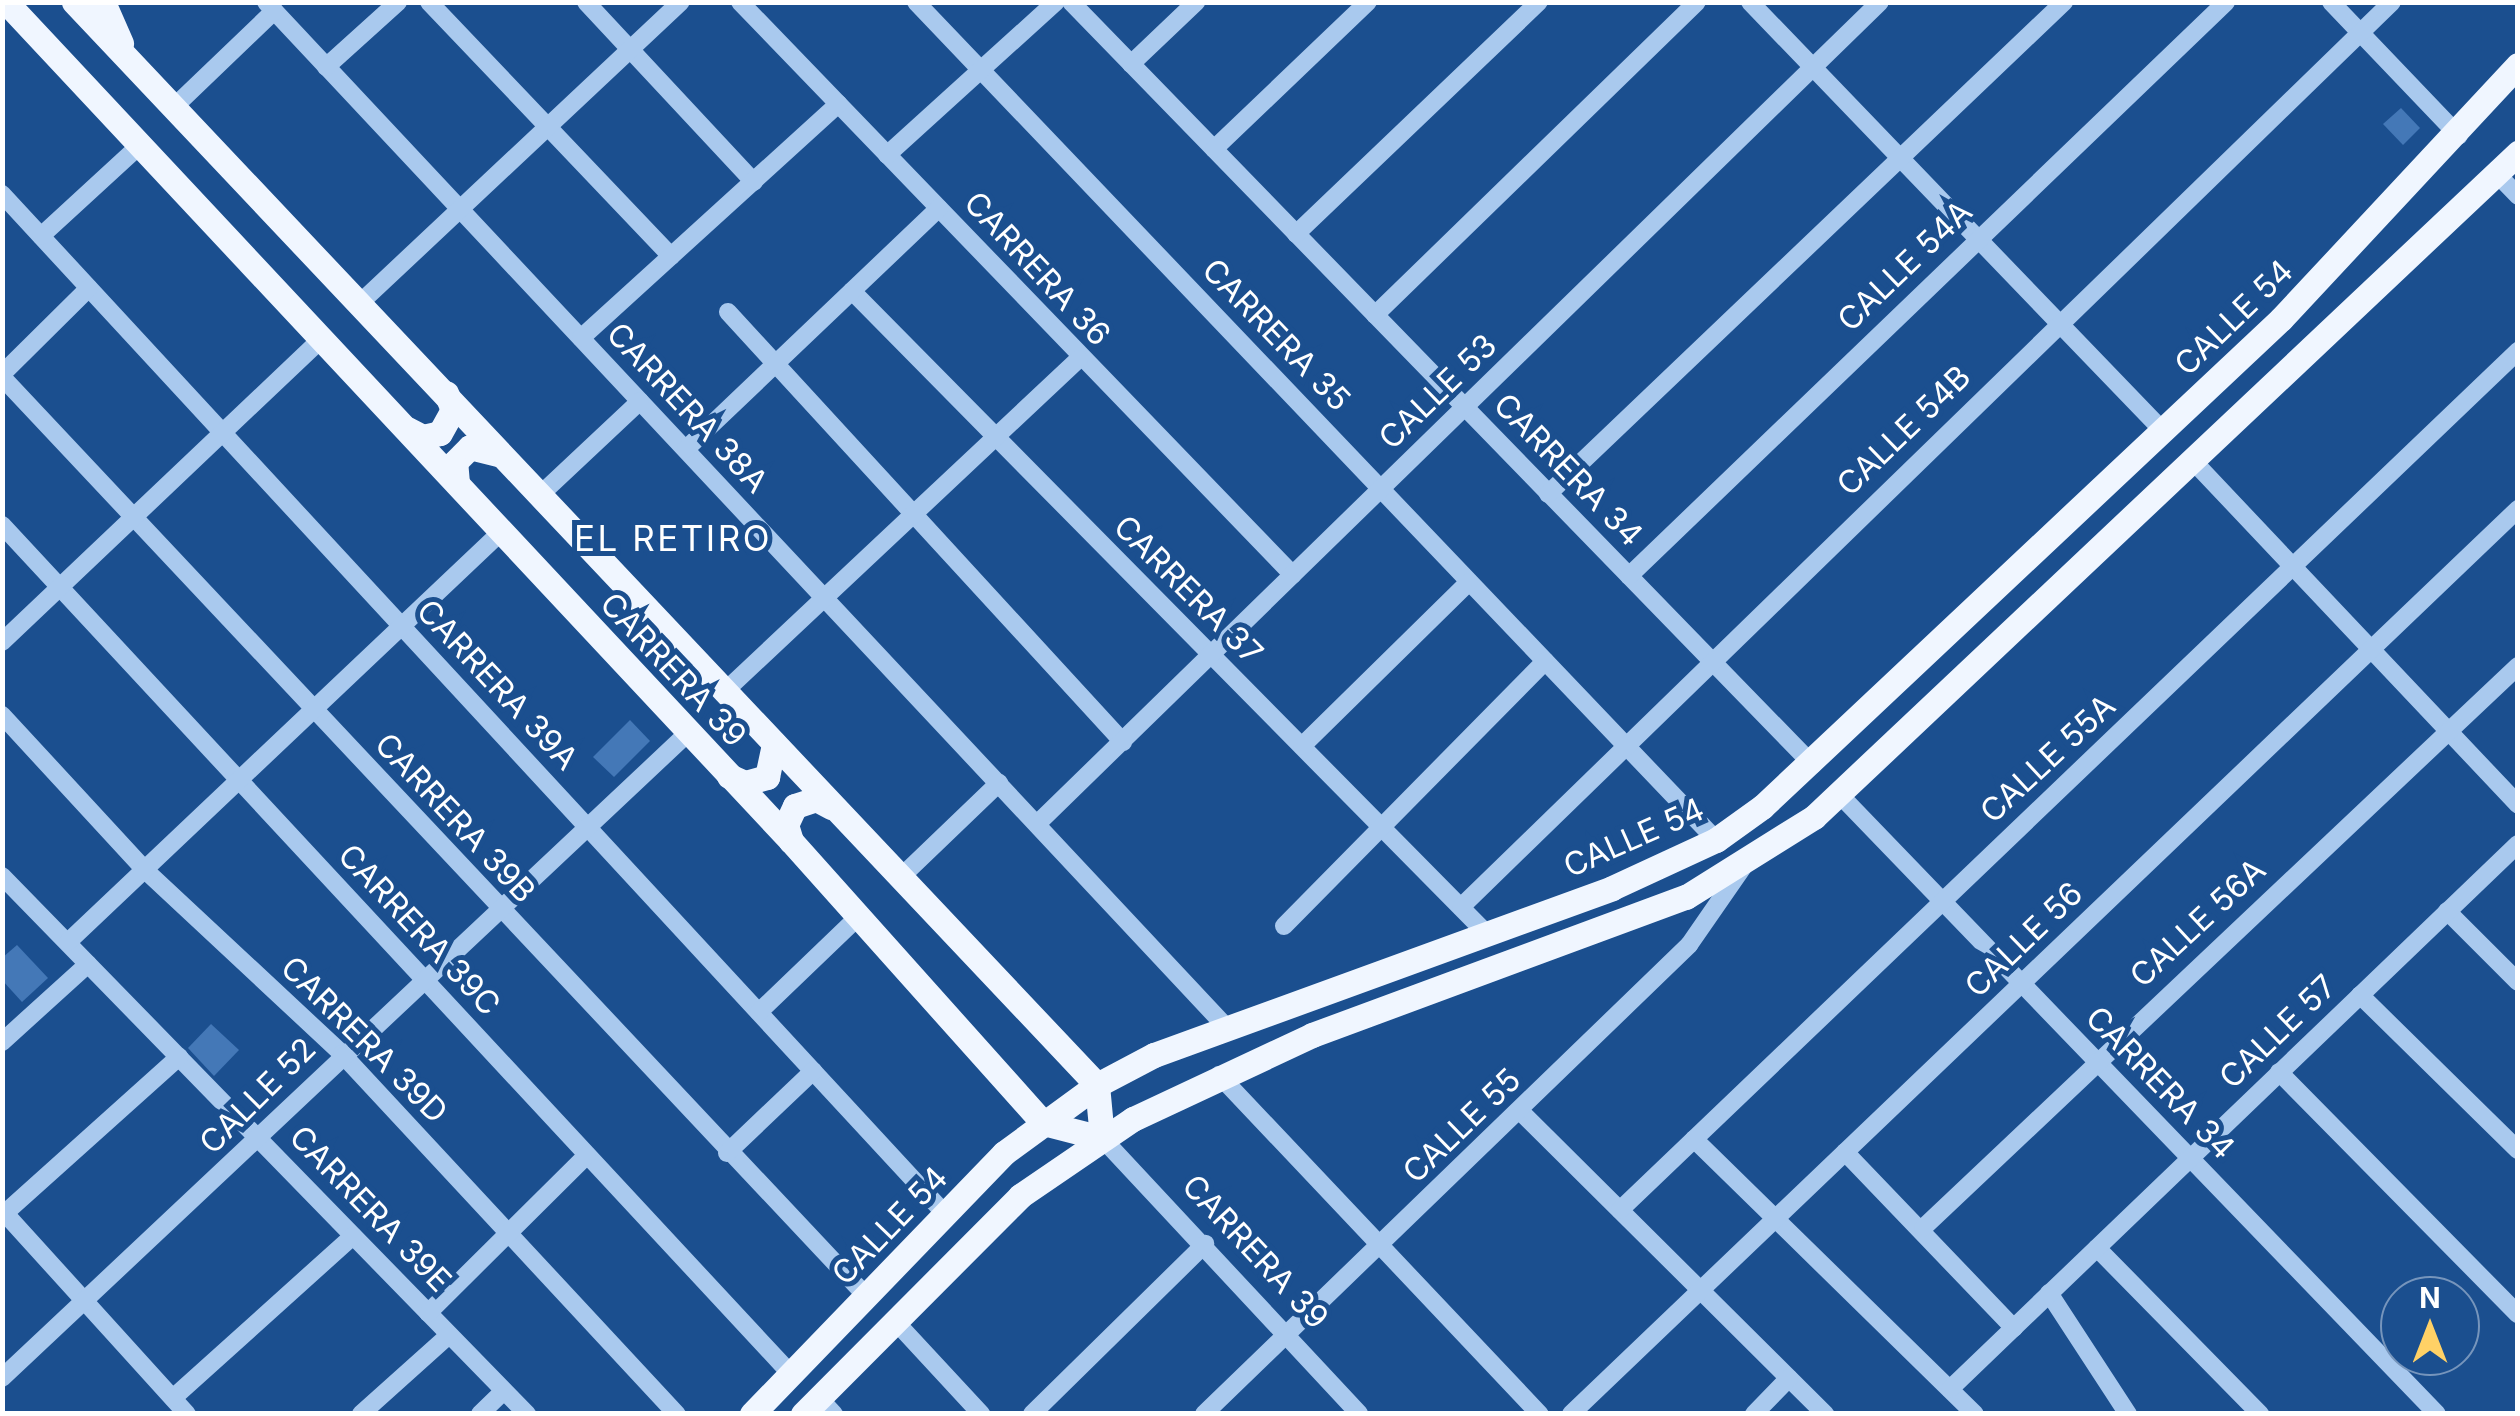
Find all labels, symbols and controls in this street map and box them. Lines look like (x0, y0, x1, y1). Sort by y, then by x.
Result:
street label: CARRERA 36 (956, 184, 1118, 354)
street label: CALLE 54A (1830, 193, 1980, 339)
street label: CARRERA 35 (1194, 251, 1358, 419)
street label: CALLE 54 (2167, 252, 2301, 384)
street label: CARRERA 38A (598, 315, 776, 501)
street label: CALLE 53 (1371, 327, 1505, 457)
street label: CALLE 54B (1829, 358, 1979, 504)
street label: CARRERA 34 (1486, 386, 1650, 554)
street label: CARRERA 37 (1106, 508, 1270, 672)
district label: EL RETIRO (574, 517, 772, 559)
street label: CARRERA 39 (592, 585, 754, 755)
street label: CARRERA 39A (408, 592, 586, 778)
street label: CALLE 55A (1973, 687, 2123, 831)
street label: CARRERA 39B (367, 725, 543, 911)
street label: CALLE 54 (1558, 790, 1710, 886)
street label: CARRERA 39C (330, 836, 508, 1024)
street label: CALLE 56A (2123, 851, 2273, 995)
street label: CALLE 56 (1957, 875, 2091, 1005)
street label: CARRERA 39D (273, 949, 455, 1131)
street label: CALLE 57 (2212, 967, 2344, 1097)
street label: CARRERA 34 (2078, 999, 2242, 1167)
street label: CALLE 52 (192, 1030, 324, 1162)
street label: CALLE 55 (1395, 1061, 1529, 1191)
street label: CARRERA 39E (281, 1118, 459, 1300)
street label: CALLE 54 (824, 1159, 956, 1293)
street label: CARRERA 39 (1174, 1167, 1336, 1337)
north arrow (2380, 1276, 2480, 1376)
text: N (2419, 1281, 2441, 1315)

